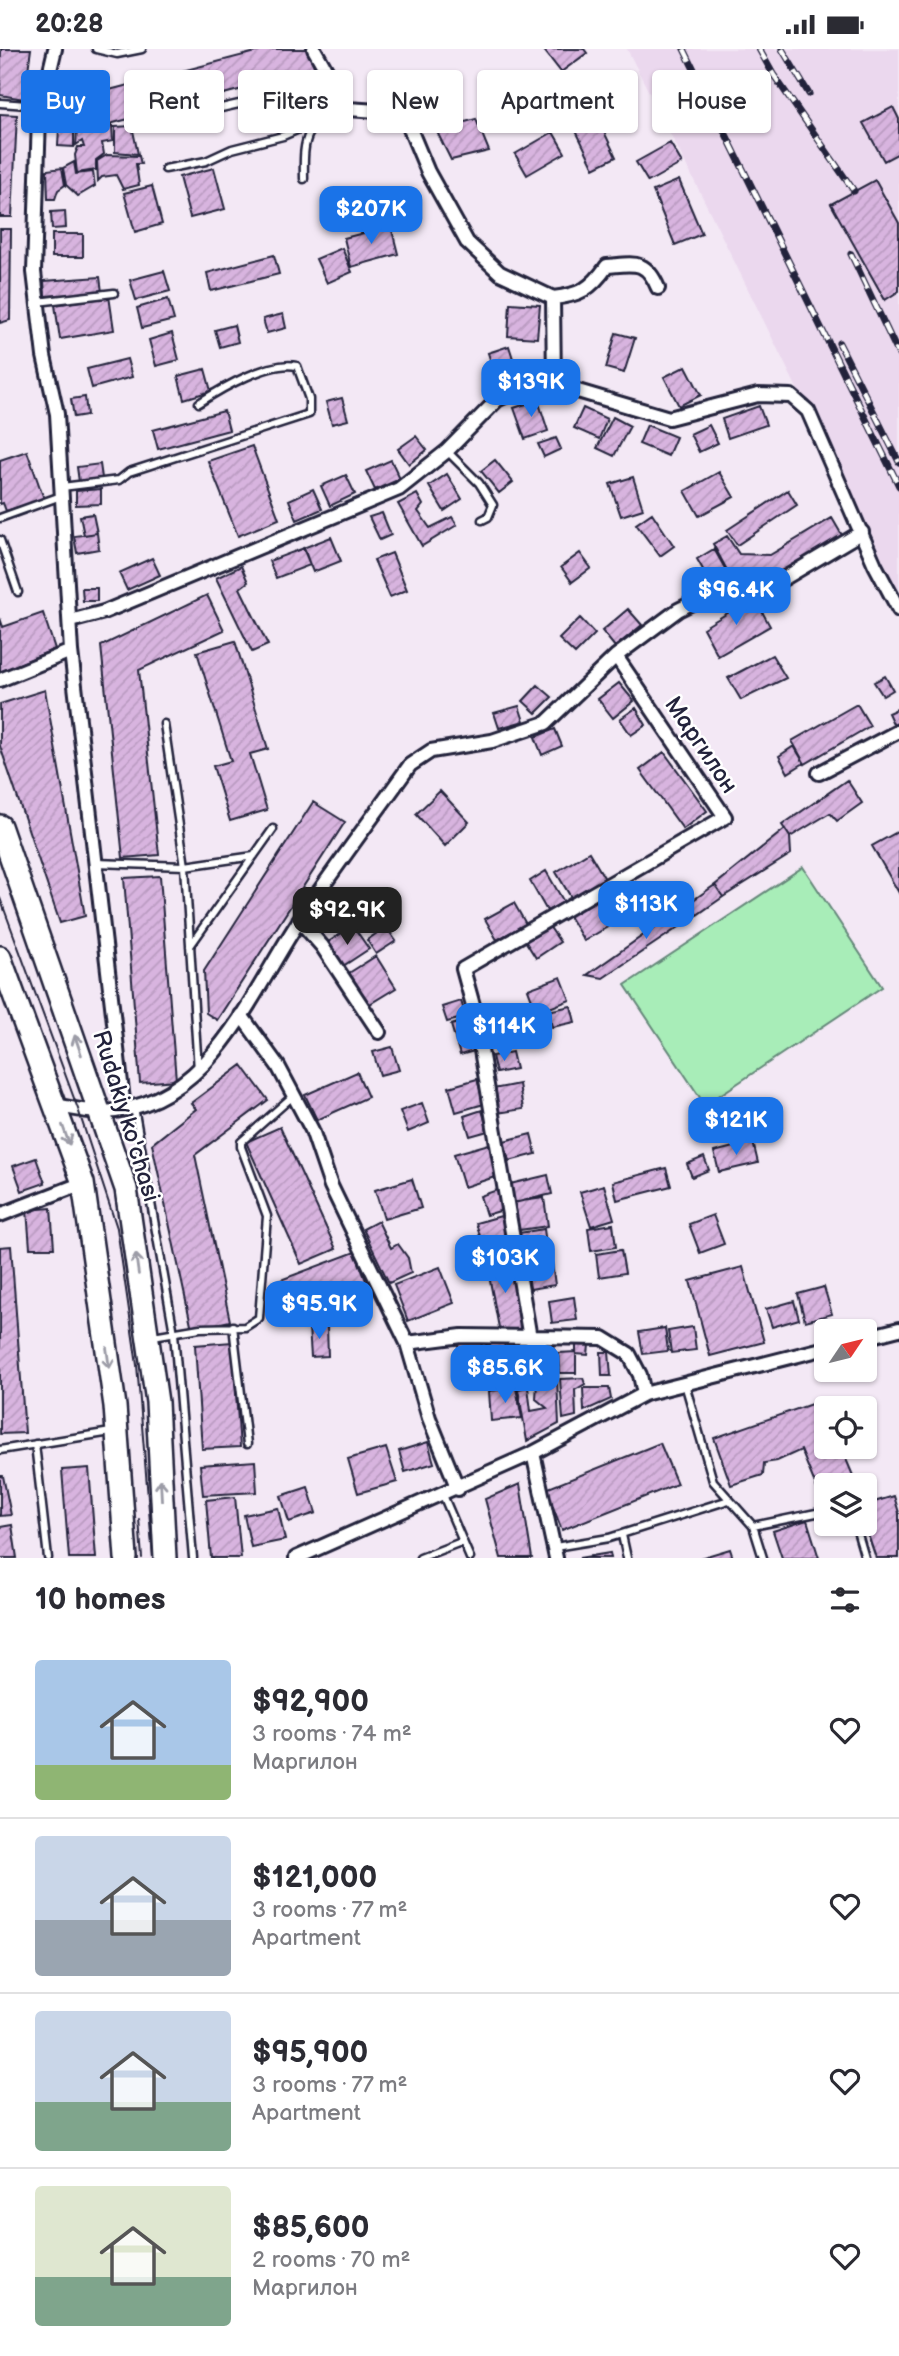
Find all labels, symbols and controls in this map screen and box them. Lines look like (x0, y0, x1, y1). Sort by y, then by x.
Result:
text: 20:28 (35, 9, 104, 40)
chip: Buy (21, 70, 110, 133)
chip: Rent (124, 70, 224, 133)
chip: Filters (238, 70, 353, 133)
chip: New (367, 70, 463, 133)
chip: Apartment (477, 70, 638, 133)
chip: House (652, 70, 771, 133)
pin: $207K (322, 187, 420, 246)
text: $207K (335, 195, 407, 223)
pin: $139K (482, 359, 580, 419)
text: $139K (497, 368, 565, 396)
pin: $96.4K (679, 567, 793, 627)
text: $96.4K (698, 576, 774, 604)
street label: Маргилон (658, 691, 744, 799)
pin: $113K (597, 881, 695, 941)
pin: $92.9K (290, 887, 404, 947)
text: $113K (614, 890, 678, 918)
text: $92.9K (309, 896, 385, 924)
pin: $114K (455, 1003, 553, 1063)
text: $114K (472, 1012, 536, 1040)
street label: Rudakiy ko'chasi (86, 1027, 166, 1205)
one-way arrow (70, 1035, 83, 1057)
pin: $121K (687, 1097, 785, 1157)
text: $121K (704, 1106, 768, 1134)
one-way arrow (61, 1124, 74, 1146)
pin: $103K (456, 1235, 554, 1295)
text: $103K (471, 1244, 539, 1272)
one-way arrow (130, 1253, 143, 1276)
pin: $95.9K (262, 1281, 376, 1341)
text: $95.9K (281, 1290, 357, 1318)
north arrow (814, 1319, 877, 1383)
map controls (814, 1319, 877, 1536)
pin: $85.6K (448, 1345, 562, 1405)
one-way arrow (102, 1346, 115, 1369)
text: $85.6K (467, 1354, 543, 1382)
button: locate (814, 1396, 877, 1459)
button: layers (814, 1473, 877, 1536)
one-way arrow (155, 1479, 168, 1502)
icon: filters (826, 1581, 864, 1619)
text: 10 homes (35, 1582, 166, 1618)
text: $92,900 (252, 1684, 369, 1720)
icon: home (91, 1688, 175, 1772)
icon: heart (826, 1711, 864, 1749)
text: 3 rooms · 74 m² (252, 1720, 412, 1748)
text: Маргилон (252, 1748, 358, 1776)
text: $121,000 (252, 1860, 377, 1896)
icon: home (91, 1864, 175, 1948)
icon: heart (826, 1887, 864, 1925)
text: 3 rooms · 77 m² (252, 1896, 408, 1924)
text: Apartment (252, 1924, 361, 1952)
text: $95,900 (252, 2035, 368, 2071)
icon: home (91, 2039, 175, 2123)
icon: heart (826, 2062, 864, 2100)
text: 3 rooms · 77 m² (252, 2071, 408, 2099)
text: Apartment (252, 2099, 361, 2127)
text: $85,600 (252, 2210, 369, 2246)
icon: home (91, 2214, 175, 2298)
icon: heart (826, 2237, 864, 2275)
text: 2 rooms · 70 m² (252, 2246, 411, 2274)
text: Маргилон (252, 2274, 358, 2302)

